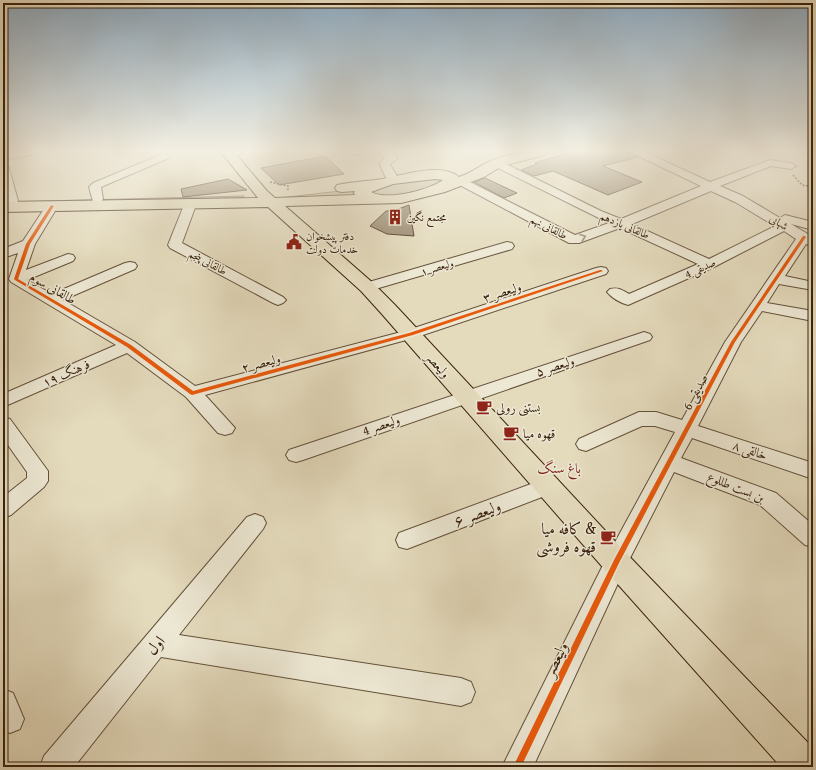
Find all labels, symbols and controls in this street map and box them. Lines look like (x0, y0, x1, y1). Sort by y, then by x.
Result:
street label: طالقانی یازدهم (597, 207, 652, 245)
building icon: مجتمع نگین (386, 208, 404, 226)
place label: مجتمع نگین (407, 209, 447, 227)
street label: شهابی (767, 210, 792, 234)
street label: طالقانی نهم (526, 211, 570, 246)
place label: دفتر پیشخوان خدمات دولت (306, 228, 359, 257)
public building icon: دفتر پیشخوان خدمات دولت (285, 233, 303, 251)
one-way arrow (579, 233, 586, 242)
street label: طالقانی پنجم (185, 245, 230, 281)
street label: ولیعصر ١ (419, 254, 455, 280)
street label: صدیقی 4 (682, 254, 719, 283)
street label: طالقانی سوم (25, 267, 80, 311)
street label: ولیعصر ٣ (480, 277, 524, 307)
street label: ولیعصر (420, 346, 455, 382)
street label: ولیعصر ٢ (239, 349, 283, 377)
street label: ولیعصر ۵ (533, 351, 577, 381)
street label: فرهنگ ۱۹ (39, 354, 93, 392)
street label: صدیقی 6 (678, 371, 713, 414)
cafe icon: بستنی رولی (475, 398, 493, 416)
place label: بستنی رولی (496, 398, 541, 417)
street label: ولیعصر 4 (360, 410, 402, 440)
cafe icon: قهوه میا (502, 424, 520, 442)
place label: قهوه میا (523, 424, 555, 443)
street label: خالقی ۸ (730, 436, 770, 465)
district label: باغ سنگ (537, 458, 581, 480)
street label: بن بست طللوع (704, 467, 768, 509)
street label: ولیعصر ۶ (450, 493, 504, 533)
place label: کافه میا & قهوه فروشی (536, 516, 596, 558)
cafe icon: کافه میا & قهوه فروشی (599, 528, 617, 546)
street label: اول (140, 630, 170, 660)
street label: ولیعصر (535, 638, 574, 682)

